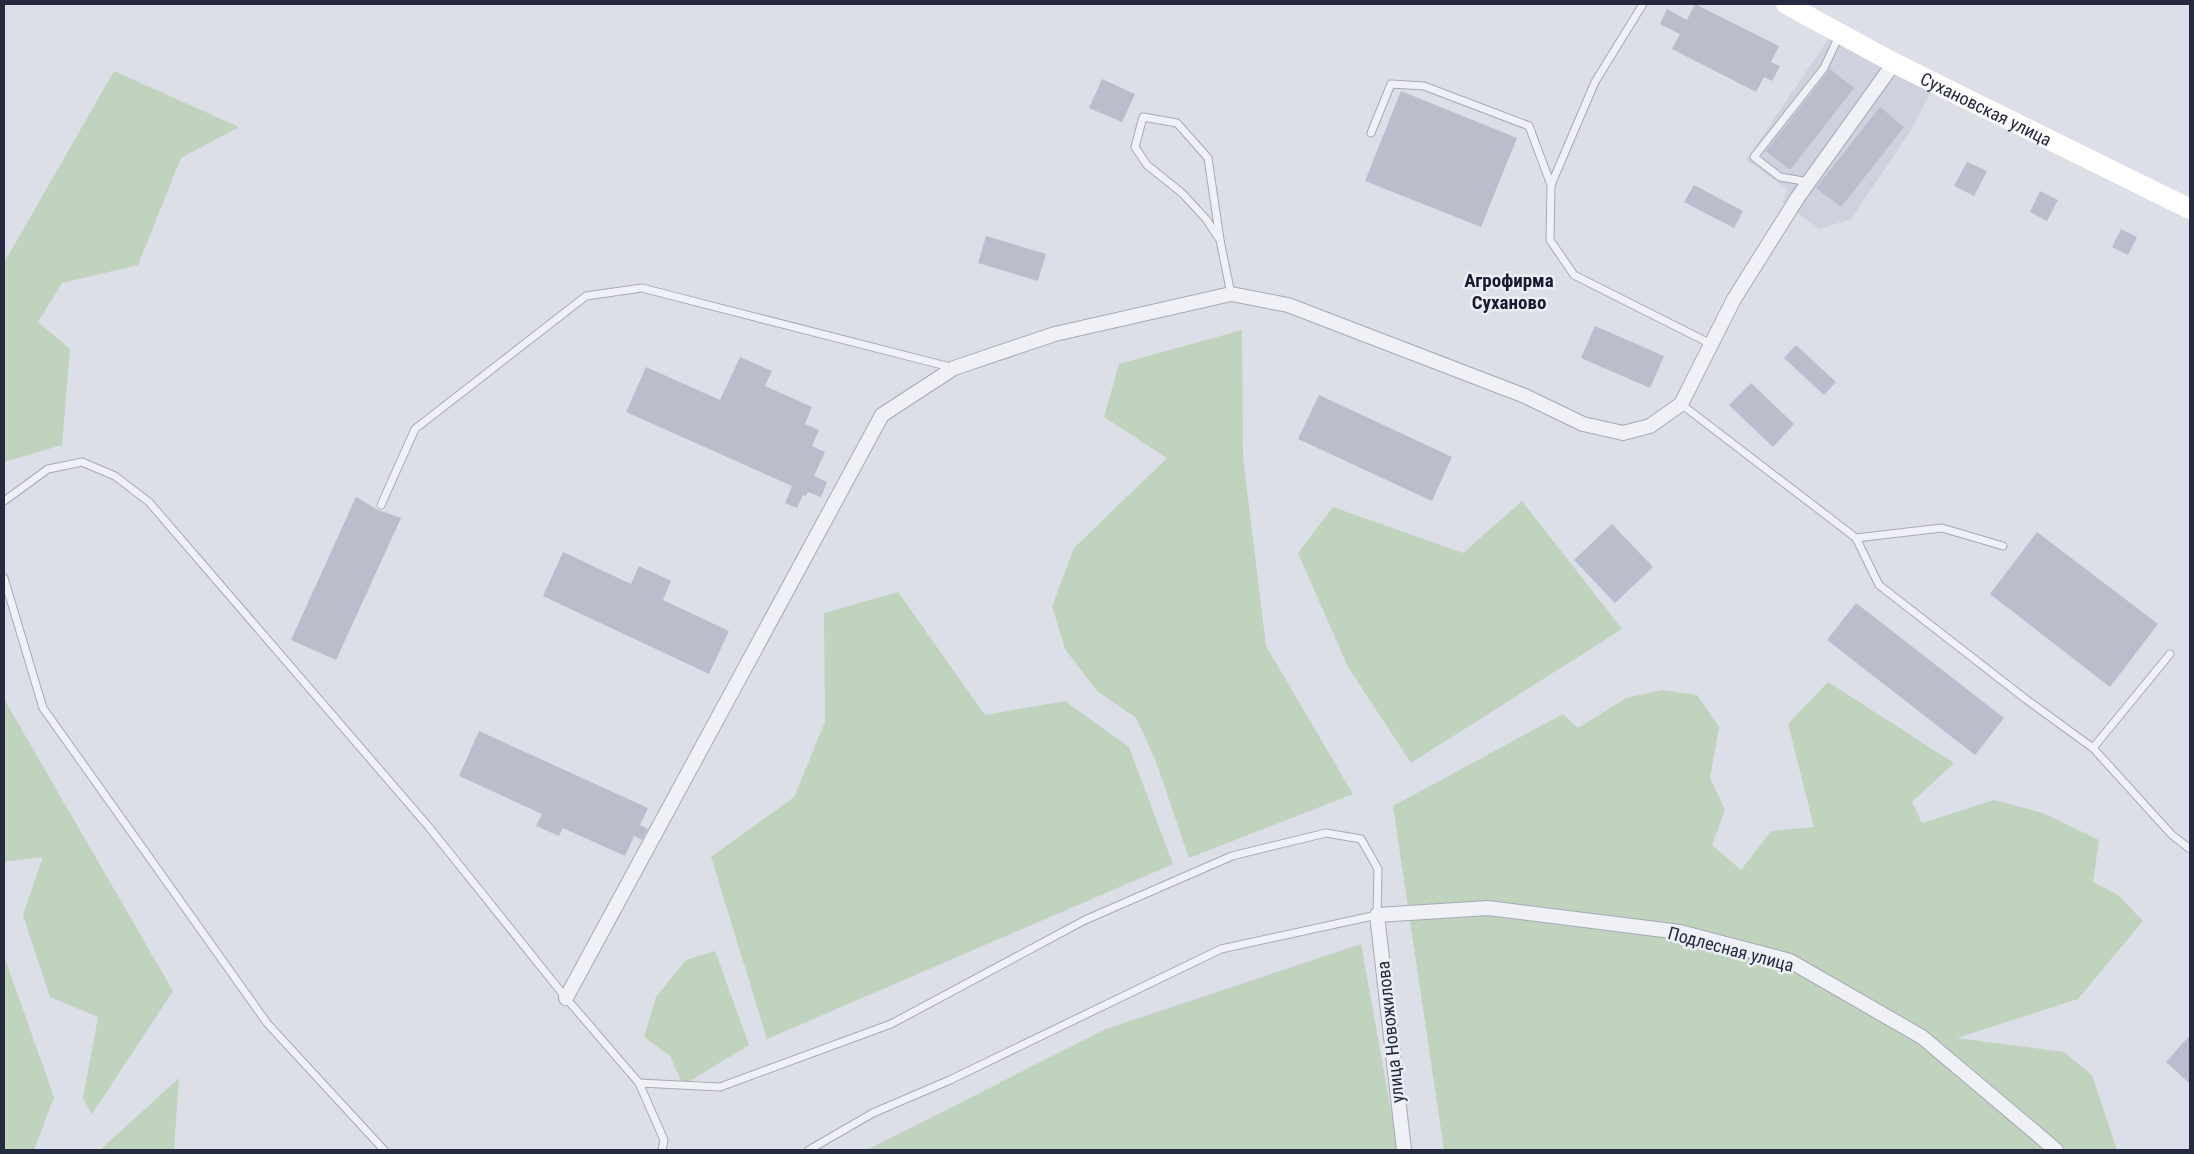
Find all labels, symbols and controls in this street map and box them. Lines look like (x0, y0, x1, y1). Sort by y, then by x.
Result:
street label: Сухановская улица (1917, 67, 2055, 150)
district label: Агрофирма Суханово (1464, 269, 1554, 314)
street label: Подлесная улица (1666, 922, 1796, 976)
street label: улица Новожилова (1372, 960, 1408, 1104)

